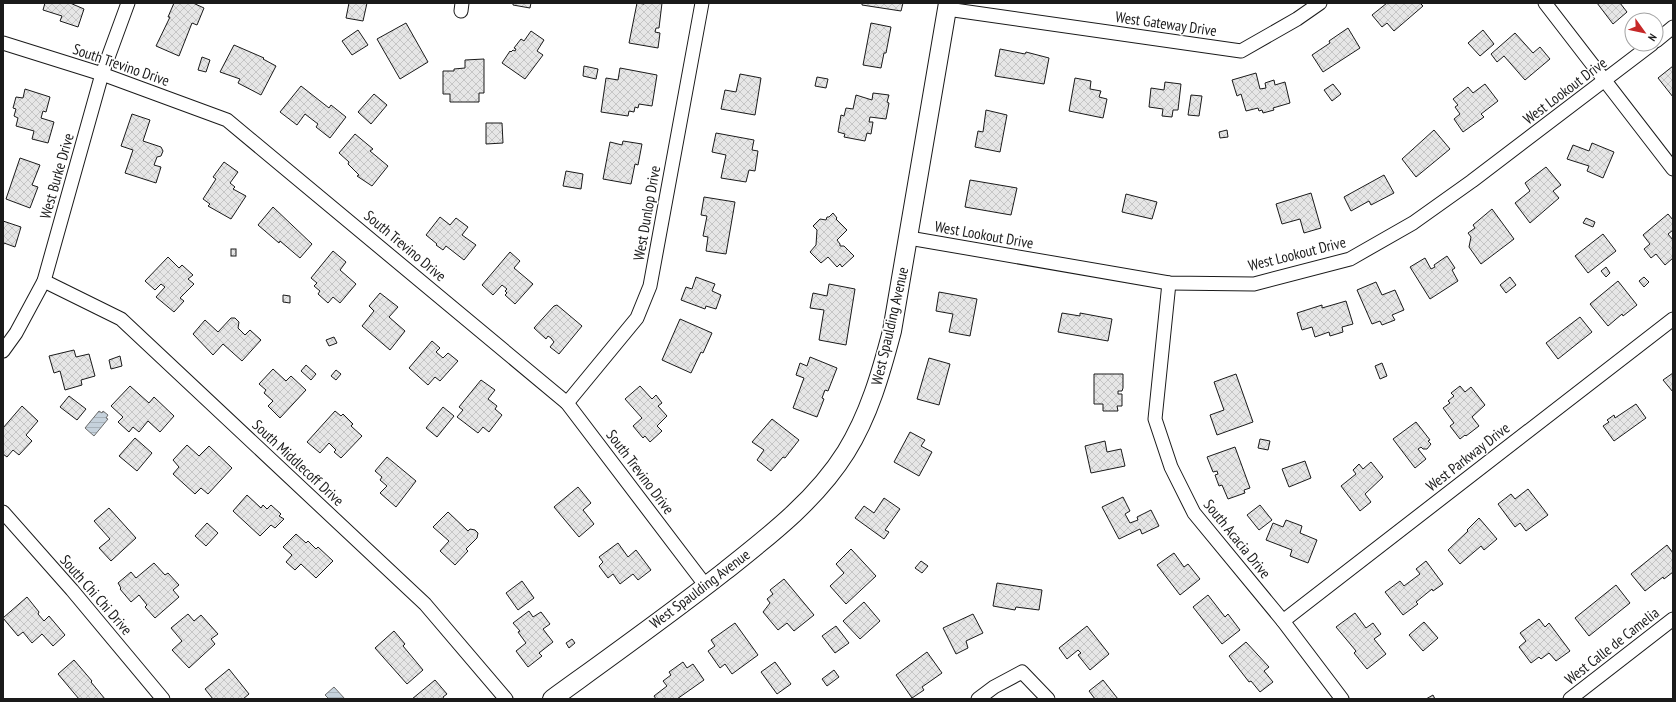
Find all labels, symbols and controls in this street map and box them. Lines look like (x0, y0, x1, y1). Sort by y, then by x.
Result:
street label: West Gateway Drive (1114, 7, 1218, 40)
north arrow (1624, 12, 1664, 52)
text: N (1645, 31, 1660, 44)
street label: South Trevino Drive (70, 39, 172, 90)
street label: West Lookout Drive (1519, 53, 1610, 128)
street label: West Burke Drive (35, 131, 78, 221)
street label: West Dunlop Drive (629, 164, 664, 262)
street label: South Trevino Drive (361, 206, 450, 285)
street label: West Lookout Drive (933, 216, 1035, 253)
street label: West Lookout Drive (1246, 232, 1348, 275)
street label: West Spaulding Avenue (867, 265, 912, 387)
street label: South Middlecoff Drive (249, 415, 348, 510)
street label: West Parkway Drive (1422, 418, 1513, 495)
street label: South Trevino Drive (602, 426, 678, 518)
street label: South Acacia Drive (1200, 495, 1275, 582)
street label: West Spaulding Avenue (646, 545, 754, 632)
street label: South Chi Chi Drive (56, 551, 136, 639)
street label: West Calle de Camelia (1561, 603, 1663, 688)

